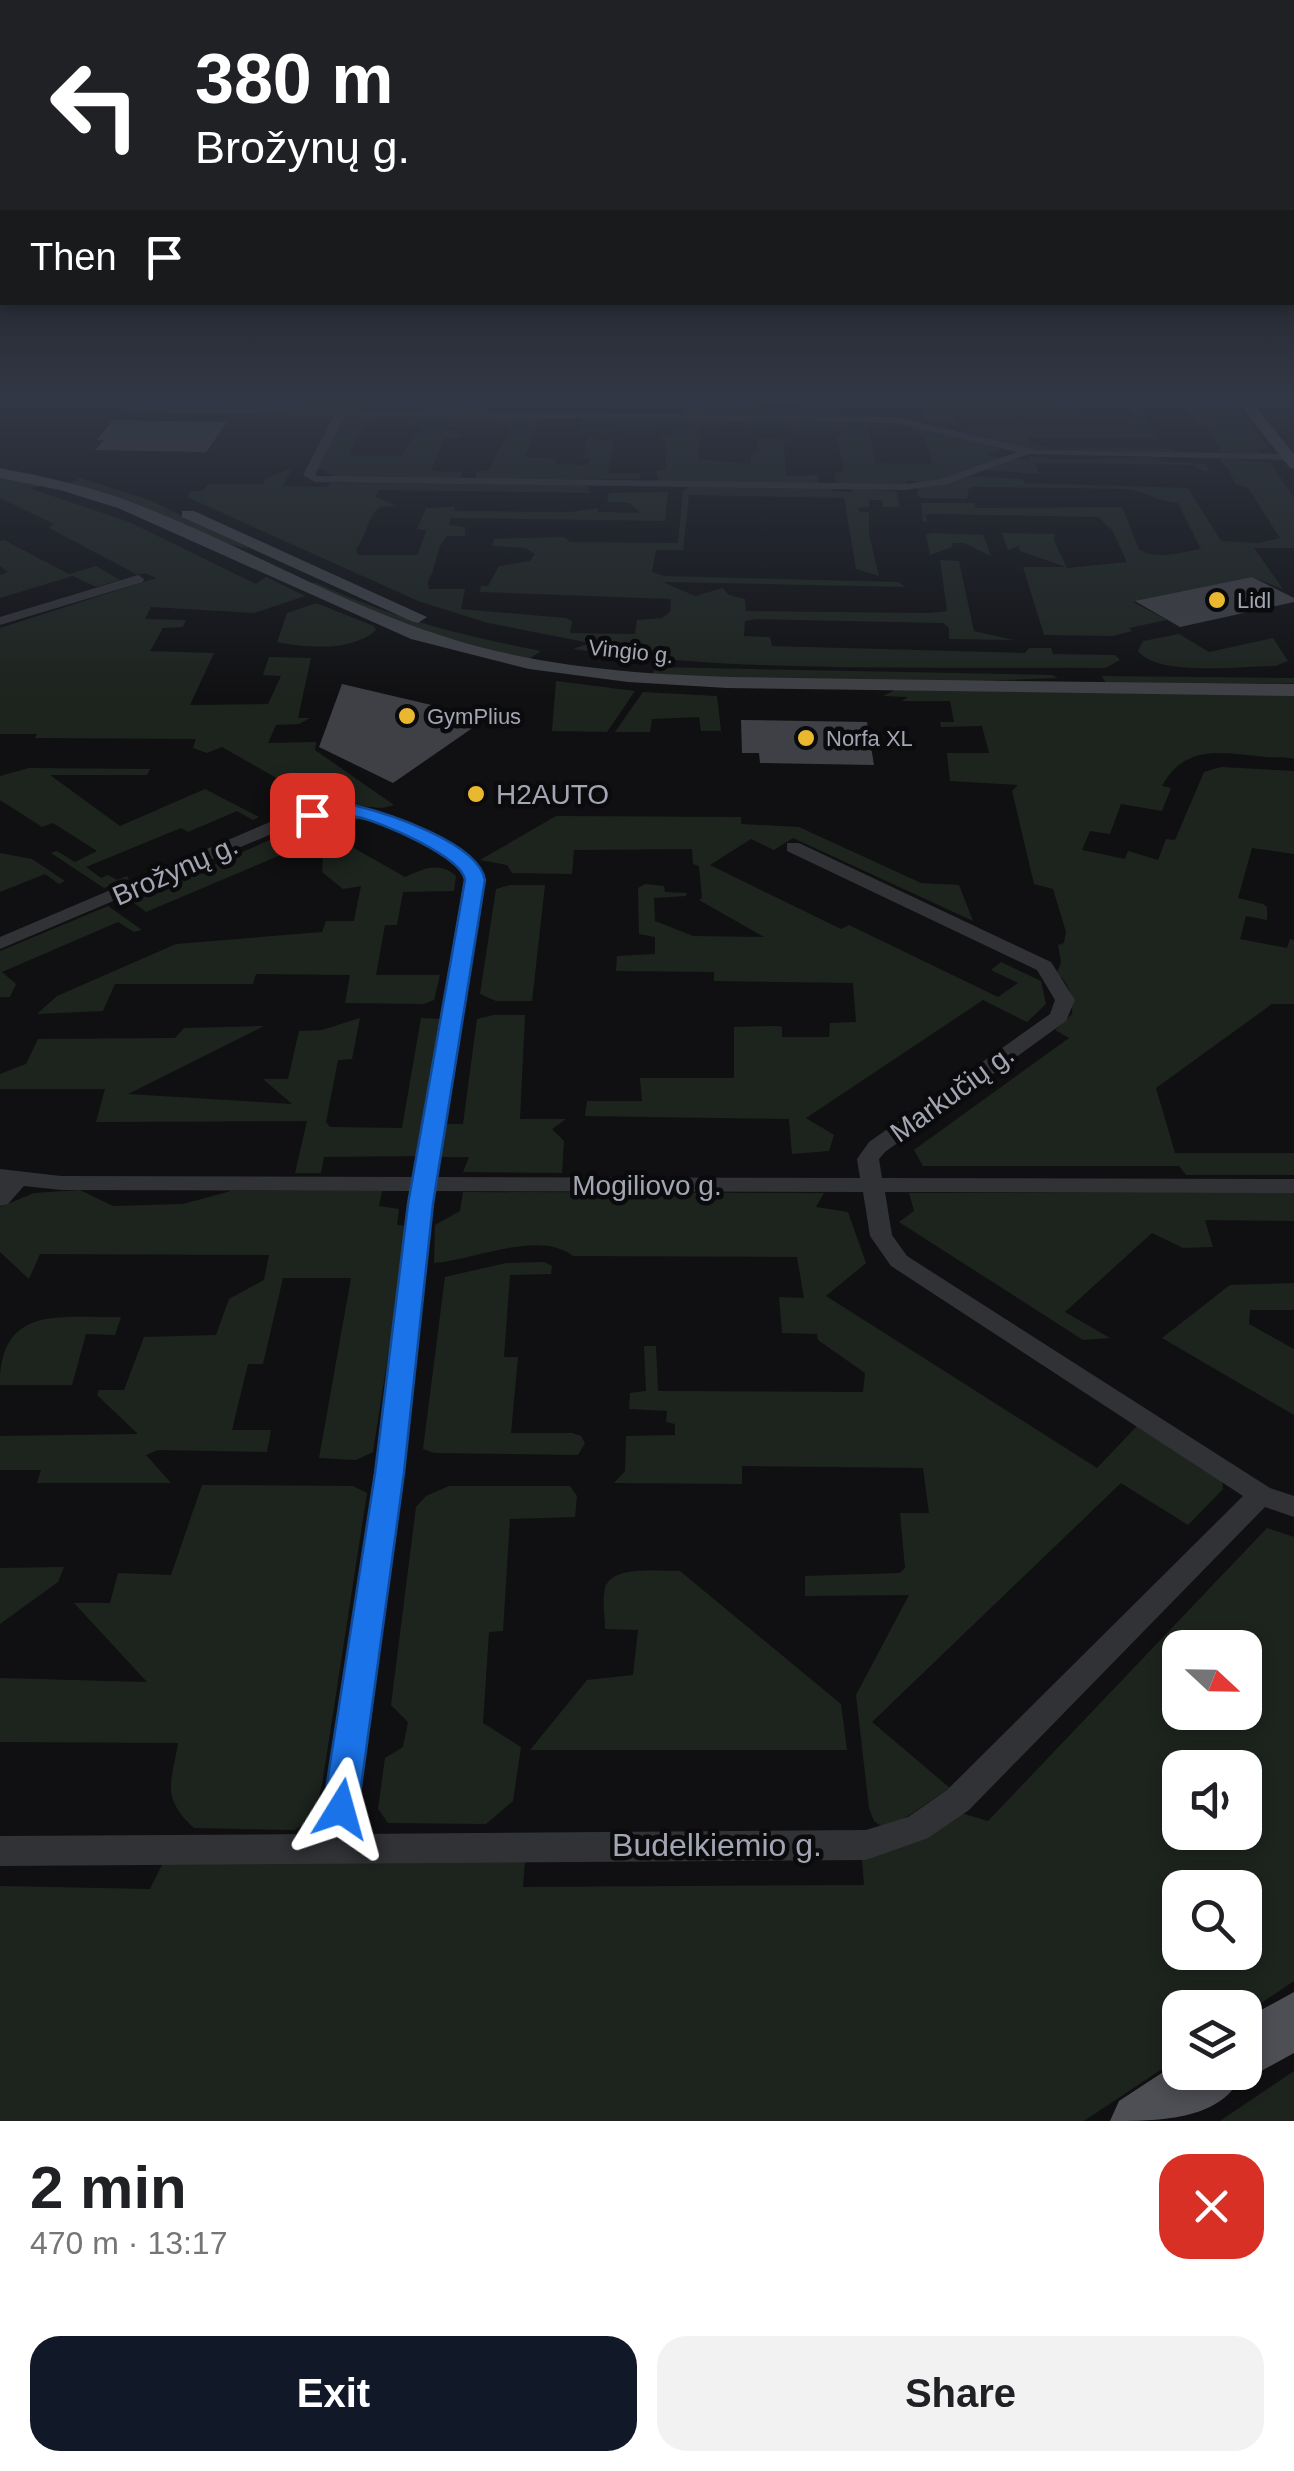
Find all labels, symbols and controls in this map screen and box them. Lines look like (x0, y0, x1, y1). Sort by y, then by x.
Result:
icon: left (30, 40, 160, 170)
text: 380 m (195, 40, 393, 118)
text: Brožynų g. (195, 122, 410, 173)
icon: arrive (137, 230, 192, 285)
text: Then (30, 236, 117, 278)
place label: Lidl (1237, 588, 1271, 613)
marker: Lidl (1206, 589, 1228, 611)
street label: Vingio g. (587, 635, 675, 668)
place label: GymPlius (427, 704, 521, 729)
marker: GymPlius (396, 705, 418, 727)
place label: Norfa XL (826, 726, 913, 751)
marker: Norfa XL (795, 727, 817, 749)
pin (270, 773, 355, 858)
place label: H2AUTO (496, 779, 609, 810)
marker: H2AUTO (465, 783, 487, 805)
icon: arrive (285, 788, 340, 843)
street label: Brožynų g. (108, 829, 243, 912)
street label: Markučių g. (885, 1038, 1020, 1148)
street label: Mogiliovo g. (572, 1170, 722, 1201)
north arrow (1162, 1630, 1262, 1730)
map controls (1162, 1630, 1262, 2090)
button: sound (1162, 1750, 1262, 1850)
position arrow (289, 1757, 393, 1861)
street label: Budelkiemio g. (612, 1827, 822, 1863)
button: search (1162, 1870, 1262, 1970)
button: layers (1162, 1990, 1262, 2090)
text: 2 min (30, 2154, 187, 2221)
button: close (1159, 2154, 1264, 2259)
text: 470 m · 13:17 (30, 2225, 227, 2261)
button: Exit (30, 2336, 637, 2451)
button: Share (657, 2336, 1264, 2451)

